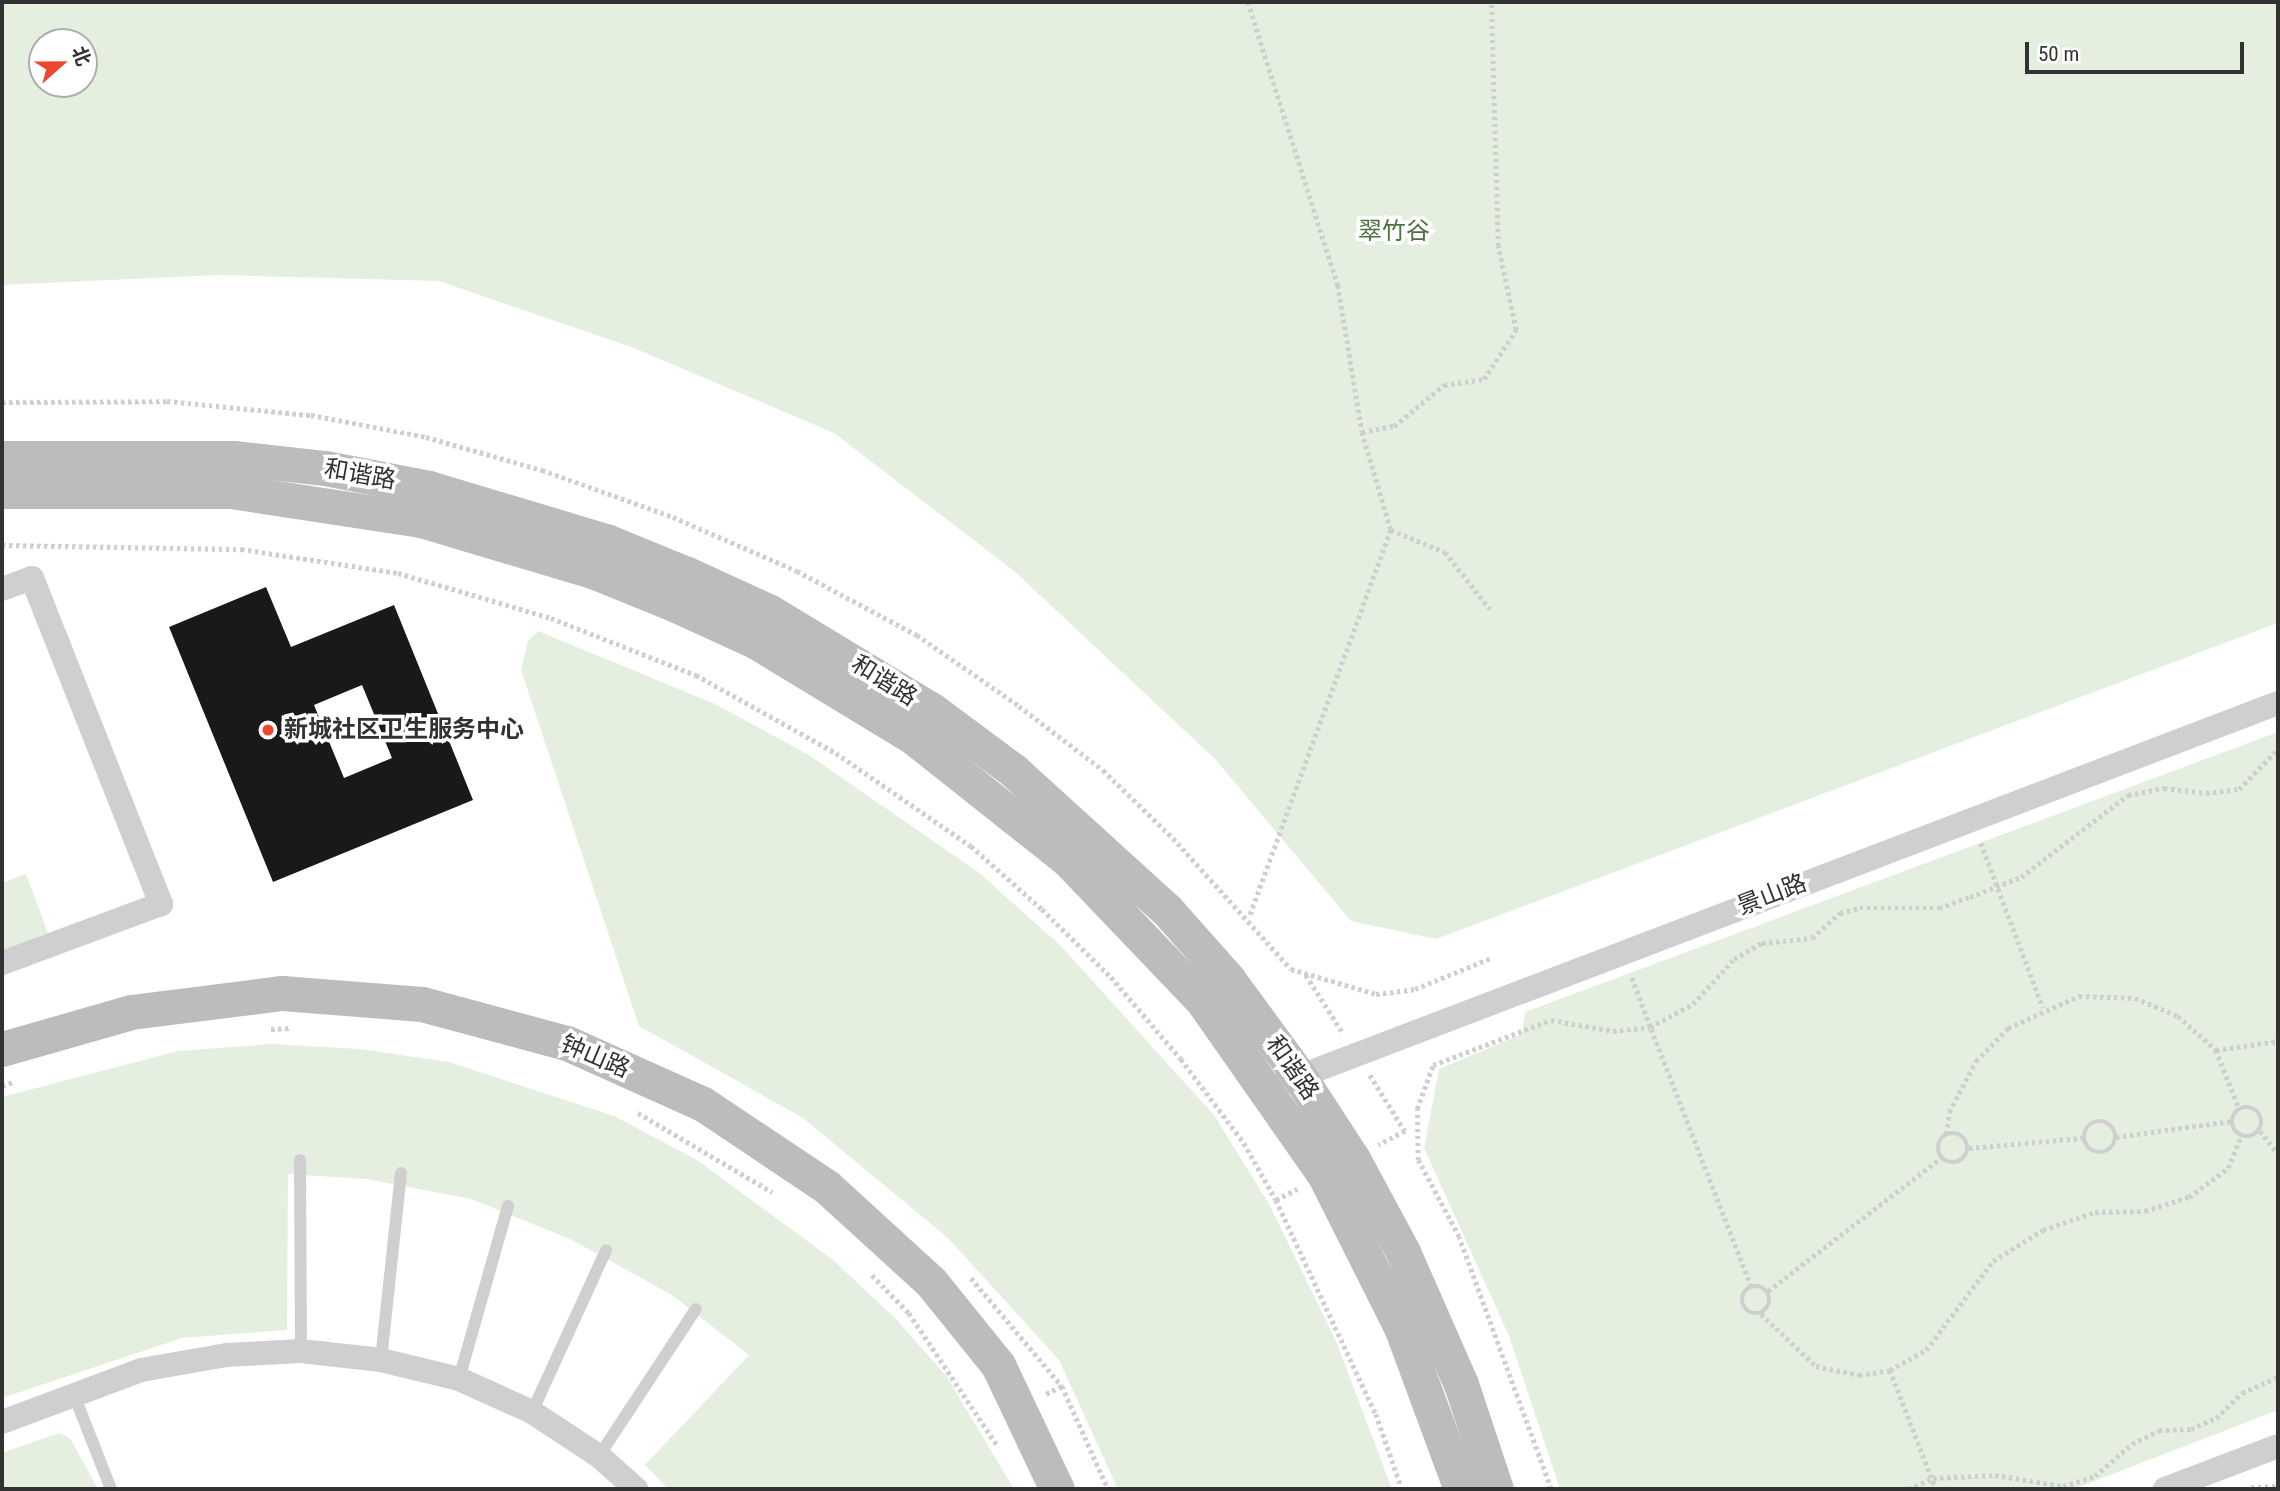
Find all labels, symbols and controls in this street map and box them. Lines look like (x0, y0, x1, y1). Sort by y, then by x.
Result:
north arrow (28, 28, 98, 98)
scale bar (2028, 28, 2247, 72)
text: 50 m (2038, 42, 2079, 66)
text: 北 (67, 43, 95, 69)
park label: 翠竹谷 (1358, 218, 1430, 246)
street label: 和谐路 (322, 455, 398, 495)
street label: 和谐路 (846, 650, 922, 712)
place label: 新城社区卫生服务中心 (284, 716, 524, 744)
marker: 新城社区卫生服务中心 (258, 720, 278, 740)
street label: 景山路 (1733, 869, 1811, 921)
street label: 钟山路 (556, 1030, 634, 1084)
street label: 和谐路 (1260, 1030, 1324, 1106)

